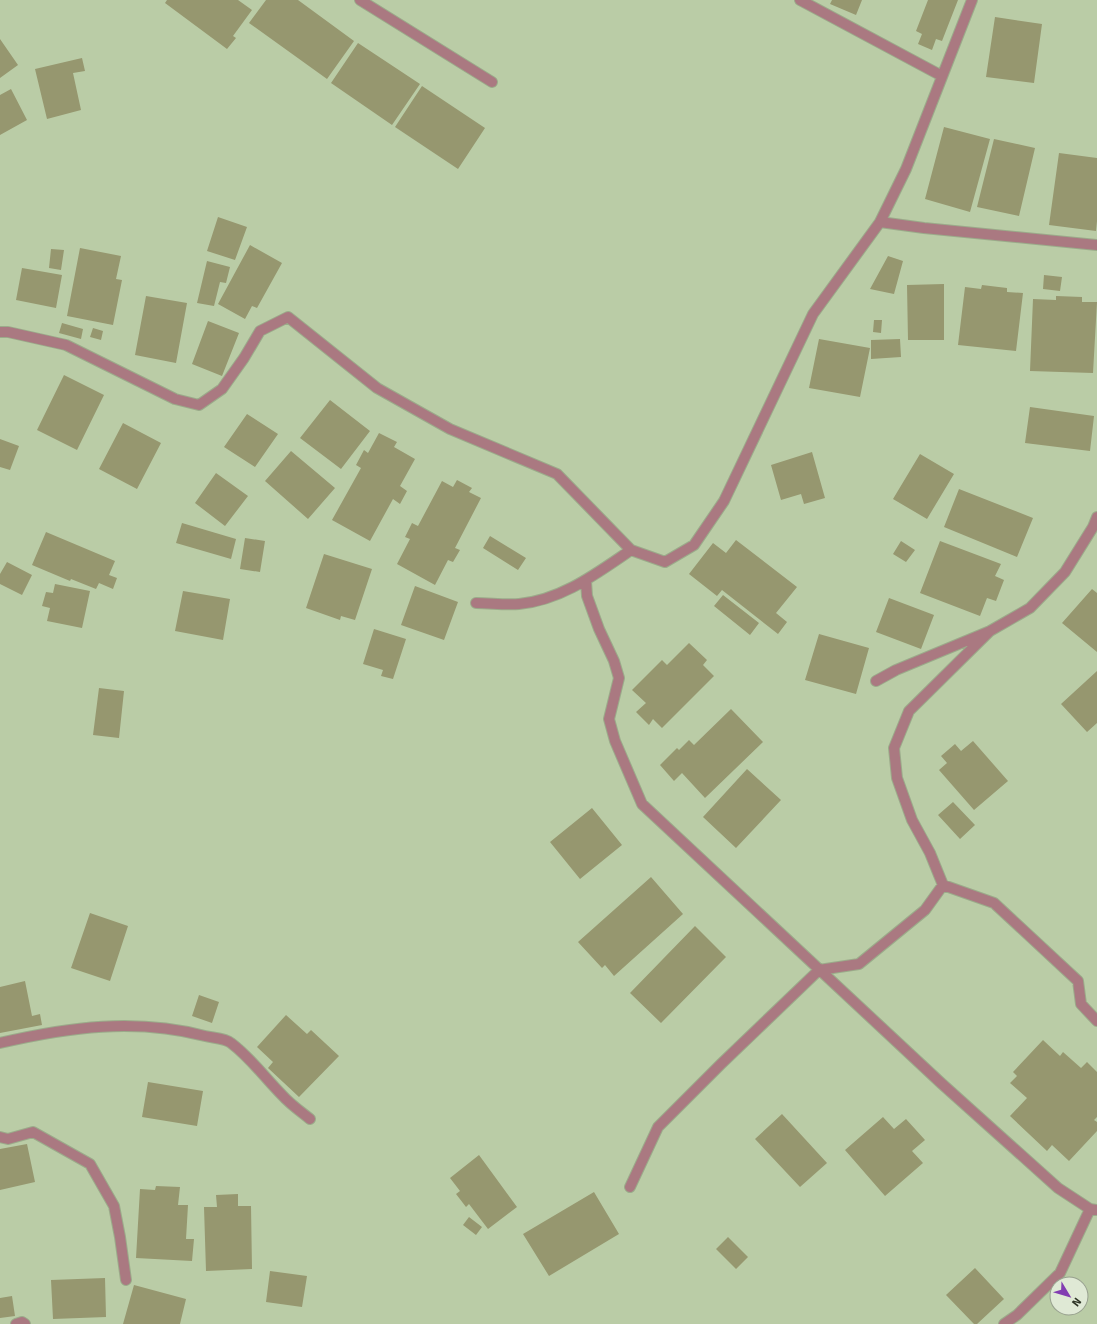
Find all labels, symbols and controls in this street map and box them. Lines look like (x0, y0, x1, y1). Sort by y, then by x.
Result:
north arrow (1049, 1276, 1089, 1316)
text: N (1069, 1295, 1084, 1309)

